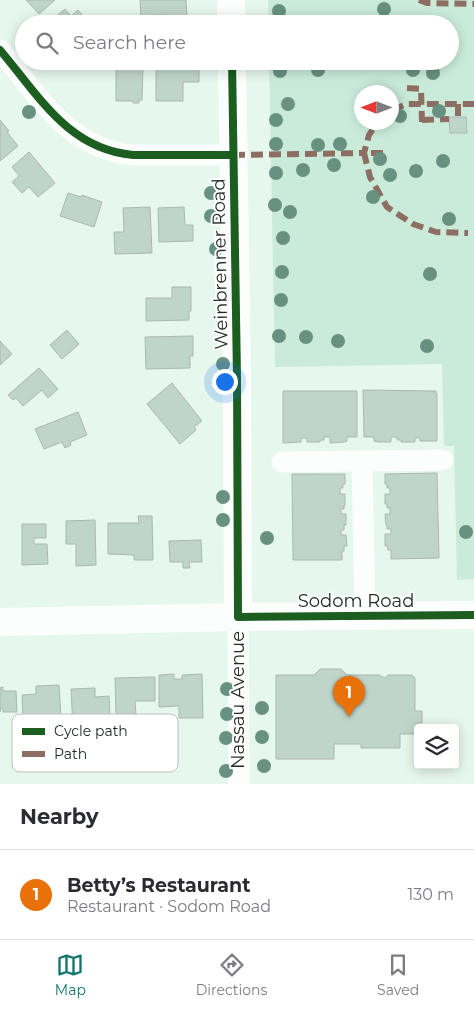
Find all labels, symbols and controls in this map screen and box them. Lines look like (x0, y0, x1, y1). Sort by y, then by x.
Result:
search box (15, 15, 459, 70)
icon: search (33, 29, 61, 57)
text: Search here (73, 31, 186, 54)
north arrow (354, 85, 399, 130)
street label: Weinbrenner Road (208, 178, 232, 350)
your location (212, 369, 238, 395)
street label: Sodom Road (298, 590, 414, 612)
street label: Nassau Avenue (227, 631, 249, 769)
pin: 1 (333, 676, 365, 717)
legend (12, 714, 178, 772)
text: Cycle path (54, 722, 128, 740)
map controls (414, 724, 459, 769)
button: layers (414, 724, 459, 769)
text: Path (54, 745, 87, 763)
text: Nearby (20, 804, 99, 829)
text: Betty’s Restaurant (67, 874, 250, 897)
text: 1 (33, 885, 39, 904)
text: 130 m (407, 885, 454, 904)
text: Restaurant · Sodom Road (67, 897, 271, 916)
tab: Map (55, 951, 86, 999)
tab: Directions (196, 951, 267, 999)
tab: Saved (377, 951, 419, 999)

